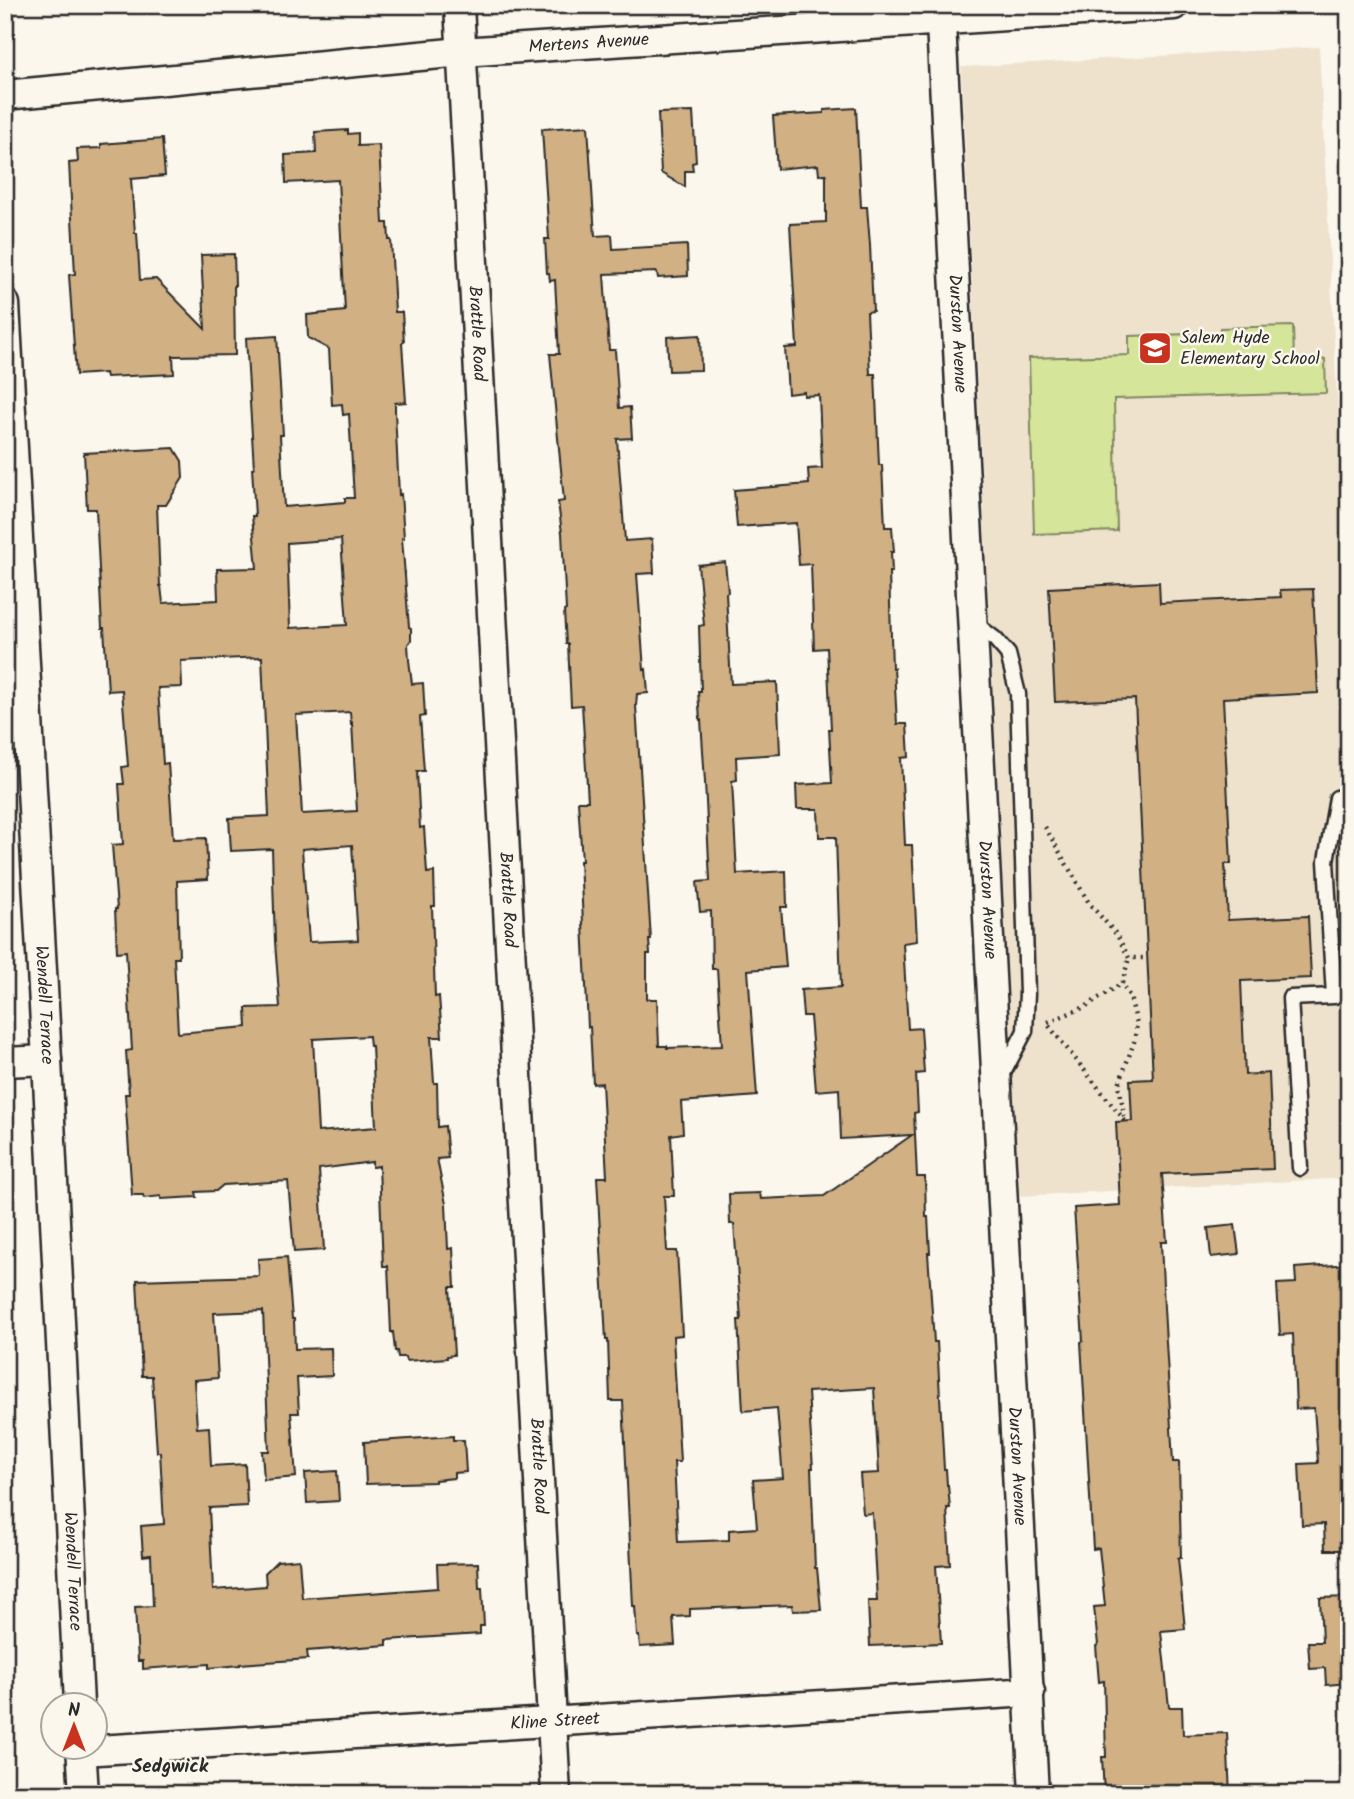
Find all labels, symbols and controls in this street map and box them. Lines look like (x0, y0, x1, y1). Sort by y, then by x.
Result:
street label: Mertens Avenue (527, 25, 650, 62)
street label: Durston Avenue (940, 273, 975, 394)
street label: Brattle Road (460, 285, 494, 383)
place label: Salem Hyde Elementary School (1180, 324, 1321, 374)
school or university icon: Salem Hyde Elementary School (1136, 329, 1174, 367)
street label: Durston Avenue (969, 840, 1005, 960)
street label: Brattle Road (490, 851, 525, 949)
street label: Wendell Terrace (26, 945, 62, 1065)
street label: Durston Avenue (999, 1406, 1034, 1526)
street label: Brattle Road (521, 1417, 555, 1515)
street label: Wendell Terrace (55, 1511, 90, 1631)
north arrow (38, 1690, 108, 1760)
text: N (68, 1696, 80, 1726)
street label: Kline Street (509, 1704, 602, 1739)
district label: Sedgwick (132, 1752, 209, 1782)

